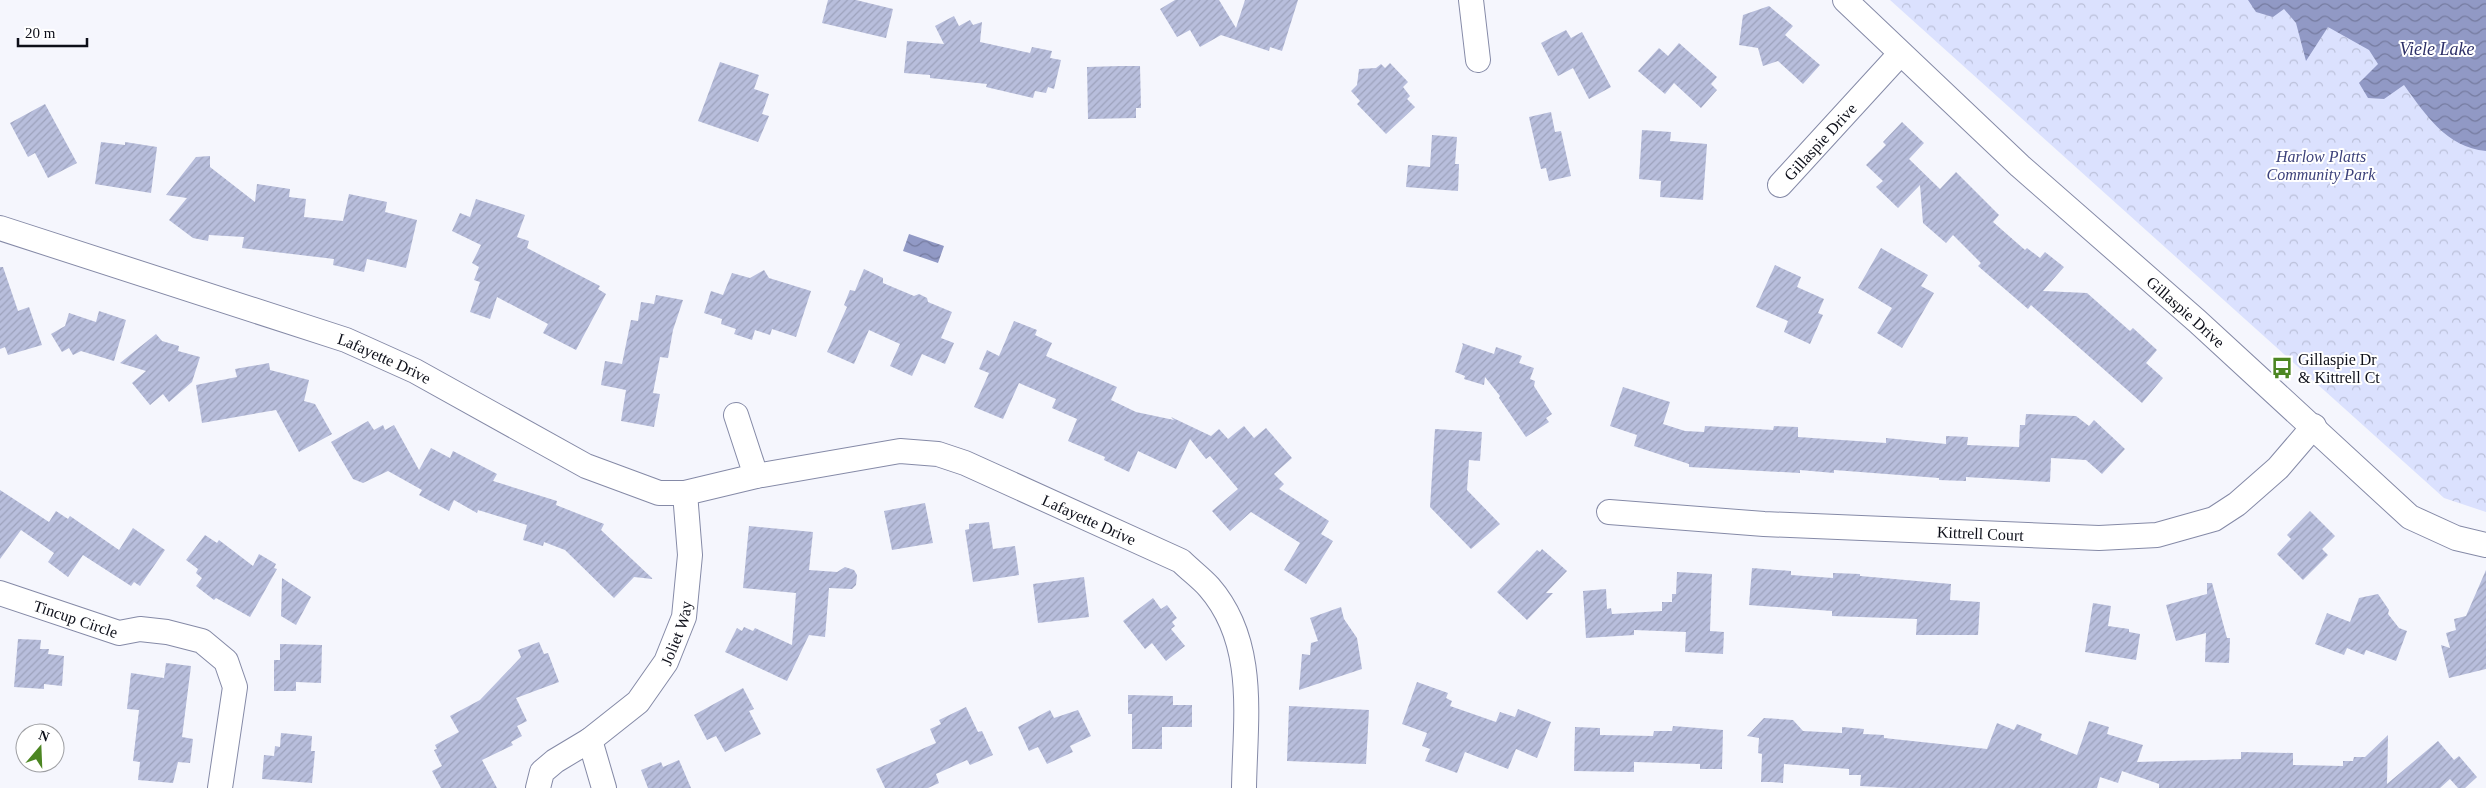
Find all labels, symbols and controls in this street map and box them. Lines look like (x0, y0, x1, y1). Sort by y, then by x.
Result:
scale bar (18, 15, 86, 47)
text: 20 m (25, 25, 56, 41)
water label: Viele Lake (2399, 39, 2475, 59)
street label: Gillaspie Drive (1780, 100, 1859, 183)
park label: Harlow Platts Community Park (2267, 148, 2376, 184)
street label: Gillaspie Drive (2144, 273, 2228, 351)
street label: Lafayette Drive (336, 329, 434, 387)
place label: Gillaspie Dr & Kittrell Ct (2298, 351, 2380, 386)
bus stop icon: Gillaspie Dr & Kittrell Ct (2269, 355, 2295, 381)
street label: Lafayette Drive (1040, 491, 1139, 548)
street label: Kittrell Court (1937, 523, 2025, 543)
street label: Tincup Circle (31, 596, 120, 641)
street label: Joliet Way (657, 600, 695, 668)
north arrow (15, 723, 65, 773)
text: N (37, 727, 51, 745)

